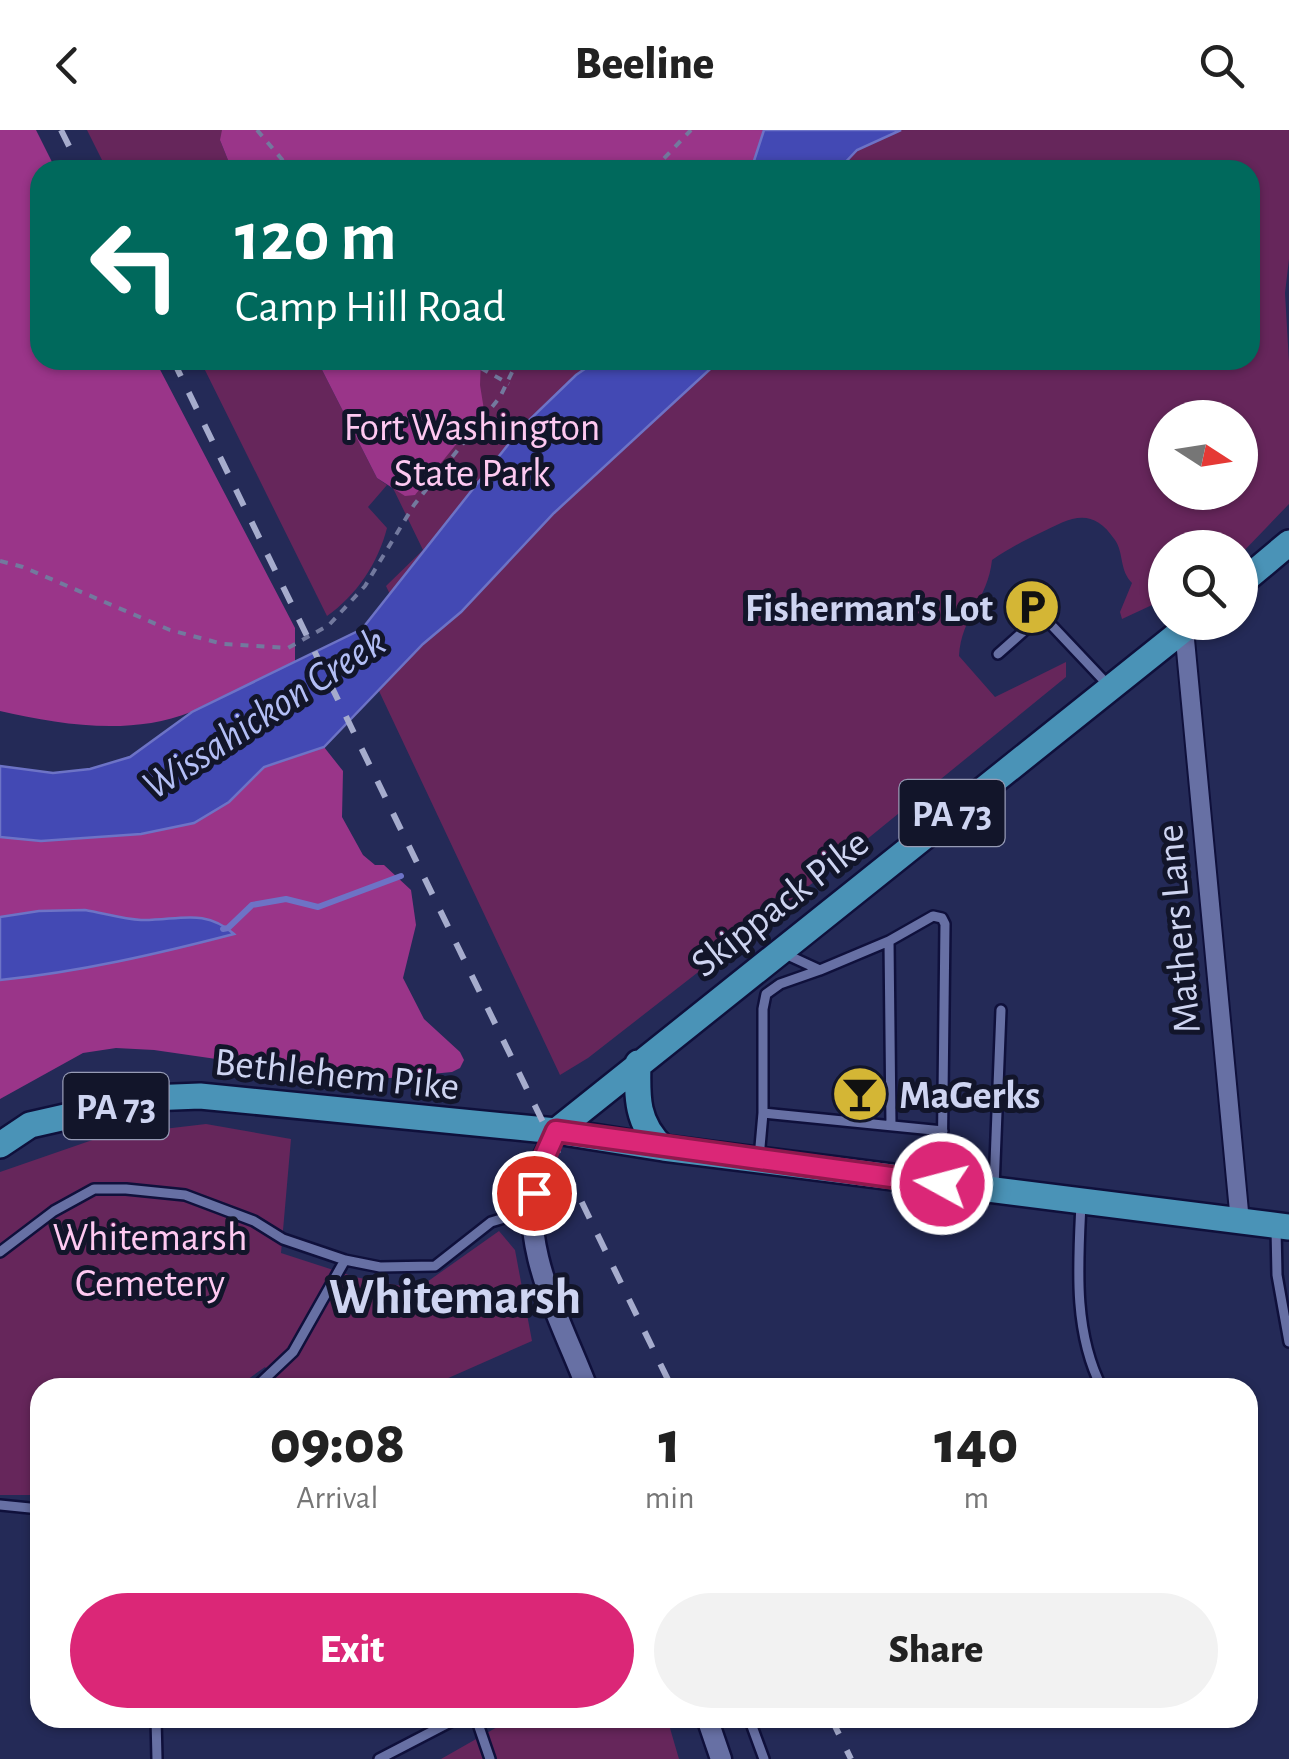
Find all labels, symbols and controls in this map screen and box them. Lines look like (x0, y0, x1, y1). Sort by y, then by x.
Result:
icon: back (40, 38, 95, 93)
icon: search (1194, 38, 1249, 93)
text: Beeline (575, 42, 714, 87)
icon: left (70, 200, 200, 330)
text: 120 m (235, 203, 397, 273)
text: Camp Hill Road (235, 285, 506, 330)
north arrow (1148, 400, 1258, 510)
map controls (1148, 400, 1258, 640)
park label: Fort Washington State Park (344, 408, 600, 494)
button: search (1148, 530, 1258, 640)
parking icon: Fisherman's Lot (1002, 577, 1062, 637)
place label: Fisherman's Lot (745, 589, 993, 629)
water label: Wissahickon Creek (135, 620, 393, 808)
road number: PA 73 (900, 780, 1004, 846)
street label: Skippack Pike (684, 822, 876, 985)
street label: Mathers Lane (1150, 823, 1208, 1035)
street label: Bethlehem Pike (212, 1042, 461, 1108)
bar icon: MaGerks (830, 1064, 890, 1124)
road number: PA 73 (64, 1073, 168, 1139)
place label: MaGerks (899, 1076, 1040, 1116)
position arrow (890, 1132, 994, 1236)
pin (492, 1151, 577, 1236)
icon: arrive (507, 1166, 562, 1221)
park label: Whitemarsh Cemetery (52, 1218, 248, 1304)
district label: Whitemarsh (329, 1273, 581, 1323)
text: 09:08 (270, 1414, 405, 1474)
text: 1 (659, 1414, 681, 1474)
text: 140 (934, 1414, 1018, 1474)
text: Arrival (296, 1482, 379, 1514)
text: min (645, 1482, 695, 1514)
text: m (963, 1482, 989, 1514)
button: Exit (70, 1593, 634, 1708)
button: Share (654, 1593, 1218, 1708)

